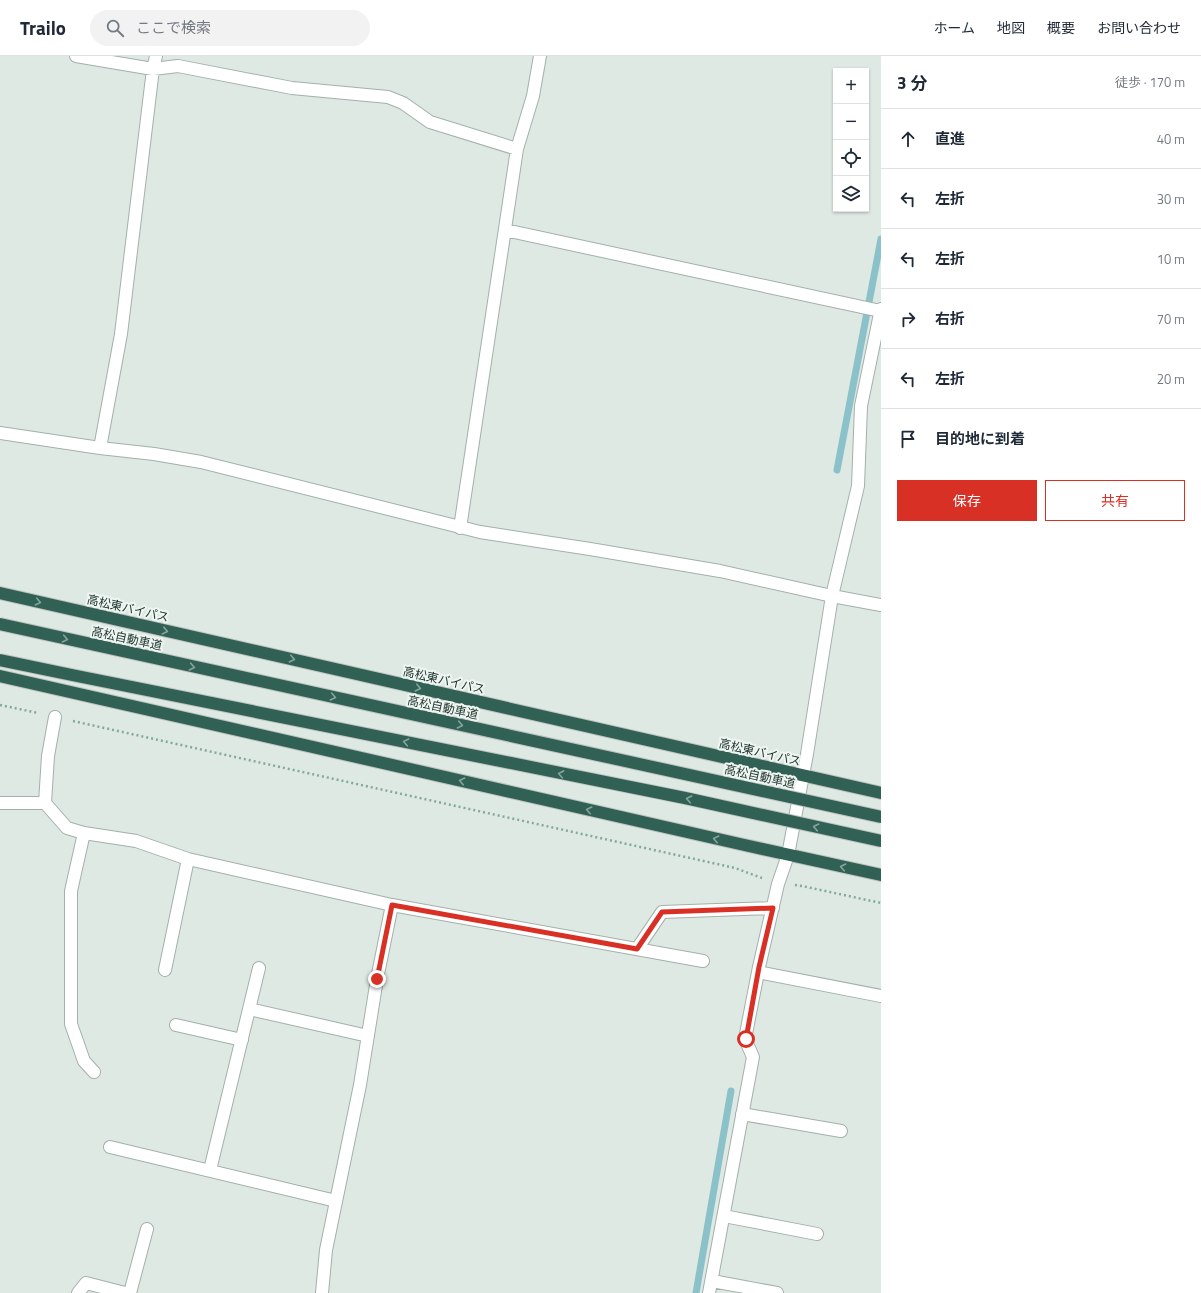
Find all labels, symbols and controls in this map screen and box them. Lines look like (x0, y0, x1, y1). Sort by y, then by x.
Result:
search box (90, 10, 370, 46)
text: Trailo (20, 13, 66, 42)
text: ここで検索 (136, 16, 211, 39)
icon: search (104, 17, 126, 39)
text: ホーム (933, 17, 975, 38)
text: 地図 (997, 17, 1025, 38)
text: 概要 (1047, 17, 1075, 38)
text: お問い合わせ (1097, 17, 1181, 38)
map controls (833, 68, 869, 212)
button: + (833, 68, 869, 104)
text: 3 分 (897, 70, 927, 96)
text: 徒歩 · 170 m (1115, 72, 1185, 92)
button: − (833, 104, 869, 140)
text: 直進 (935, 127, 965, 150)
icon: ahead (897, 128, 919, 150)
text: 40 m (1157, 129, 1185, 149)
button: locate (833, 140, 869, 176)
button: layers (833, 176, 869, 212)
text: 左折 (935, 187, 965, 210)
icon: left (897, 188, 919, 210)
text: 30 m (1157, 189, 1185, 209)
text: 左折 (935, 247, 965, 270)
icon: left (897, 248, 919, 270)
text: 10 m (1157, 249, 1185, 269)
text: 右折 (935, 307, 965, 330)
icon: right (897, 308, 919, 330)
text: 70 m (1157, 309, 1185, 329)
text: 左折 (935, 367, 965, 390)
icon: left (897, 368, 919, 390)
text: 20 m (1157, 369, 1185, 389)
text: 目的地に到着 (935, 427, 1025, 450)
icon: arrive (897, 428, 919, 450)
button: 保存 (897, 480, 1037, 521)
button: 共有 (1045, 480, 1185, 521)
street label: 高松東バイパス (85, 589, 171, 627)
one-way arrow (34, 597, 41, 606)
street label: 高松自動車道 (90, 621, 164, 655)
one-way arrow (162, 626, 168, 634)
one-way arrow (62, 634, 69, 642)
one-way arrow (288, 655, 295, 663)
street label: 高松東バイパス (401, 661, 487, 699)
one-way arrow (189, 662, 196, 670)
one-way arrow (415, 684, 422, 692)
street label: 高松自動車道 (406, 690, 480, 724)
one-way arrow (330, 693, 336, 701)
one-way arrow (457, 721, 463, 729)
street label: 高松東バイパス (717, 733, 803, 771)
one-way arrow (403, 739, 409, 747)
street label: 高松自動車道 (723, 759, 797, 793)
one-way arrow (558, 770, 564, 778)
one-way arrow (459, 777, 466, 786)
one-way arrow (685, 796, 692, 804)
one-way arrow (586, 806, 592, 814)
one-way arrow (812, 823, 819, 831)
one-way arrow (713, 835, 719, 843)
one-way arrow (840, 863, 846, 872)
route end (368, 970, 386, 988)
route start (737, 1030, 755, 1048)

